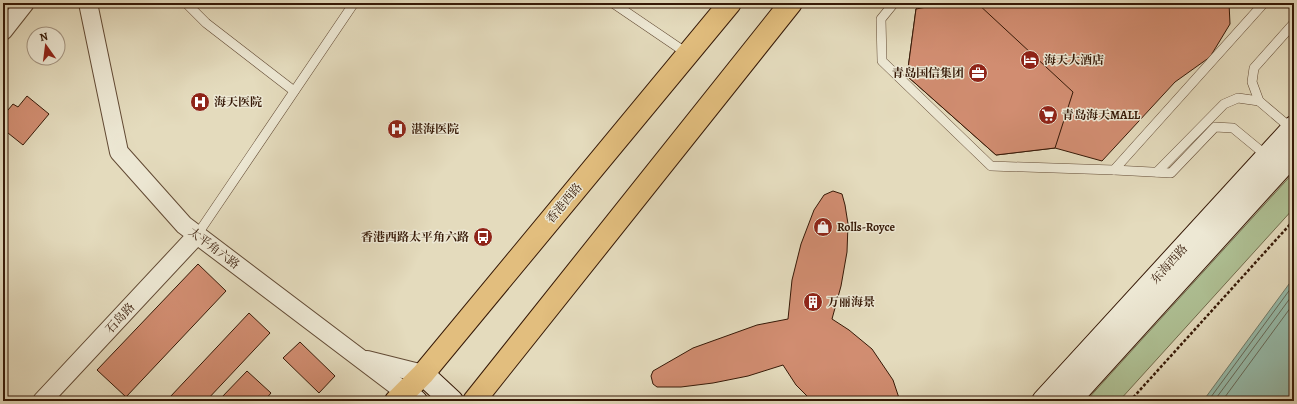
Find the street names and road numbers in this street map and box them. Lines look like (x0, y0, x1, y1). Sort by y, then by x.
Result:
street label: 香港西路 (542, 179, 586, 227)
street label: 太平角六路 (185, 224, 243, 272)
street label: 东海西路 (1147, 241, 1191, 287)
street label: 石岛路 (102, 299, 138, 337)

